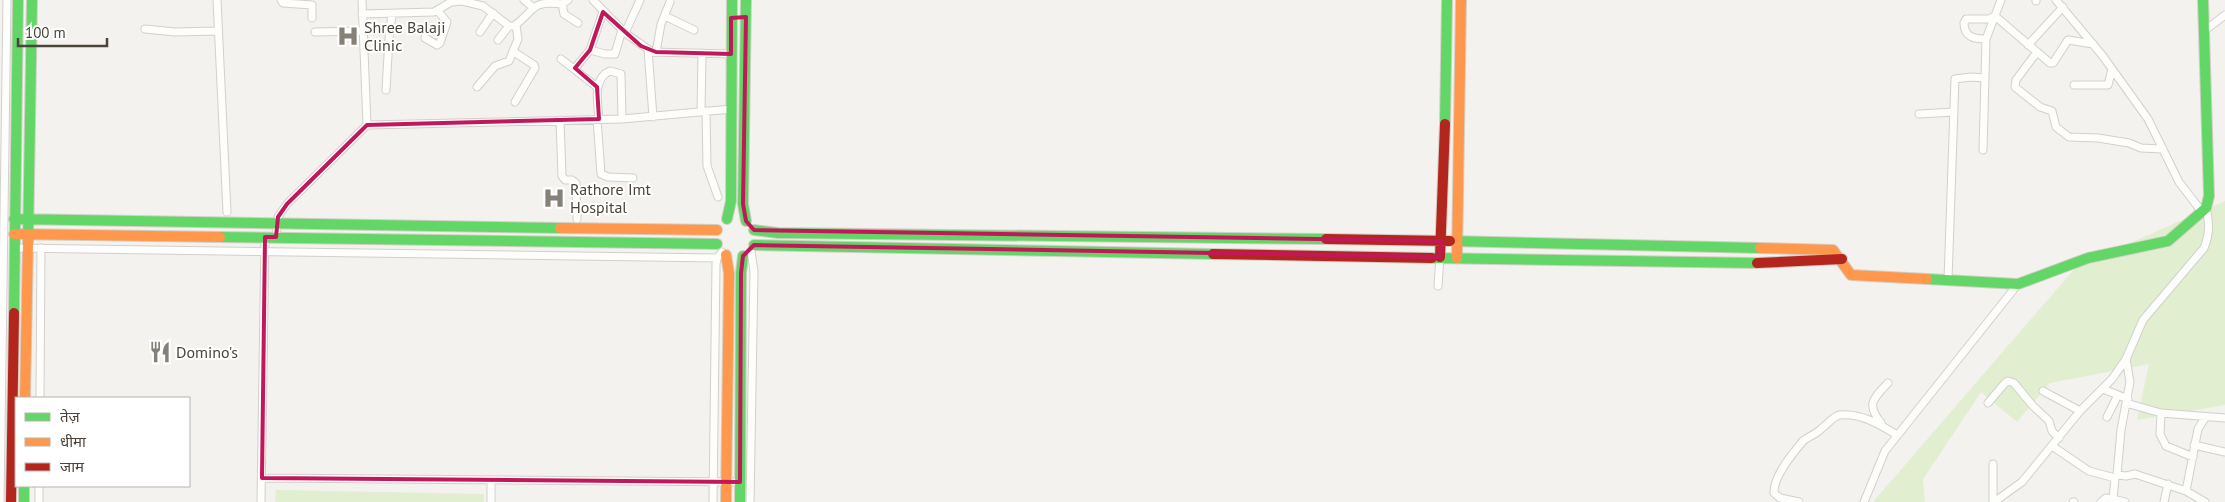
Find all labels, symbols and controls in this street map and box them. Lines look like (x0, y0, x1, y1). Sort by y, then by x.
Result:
scale bar (18, 15, 106, 47)
place label: Shree Balaji Clinic (364, 17, 446, 55)
text: 100 m (25, 23, 66, 42)
hospital icon: Shree Balaji Clinic (335, 23, 361, 49)
place label: Rathore Imt Hospital (570, 179, 652, 217)
hospital icon: Rathore Imt Hospital (541, 185, 567, 211)
restaurant icon: Domino's (147, 339, 173, 365)
place label: Domino's (176, 342, 238, 362)
legend (15, 397, 190, 487)
text: तेज़ (60, 407, 81, 426)
text: धीमा (60, 432, 87, 451)
text: जाम (60, 457, 85, 476)

